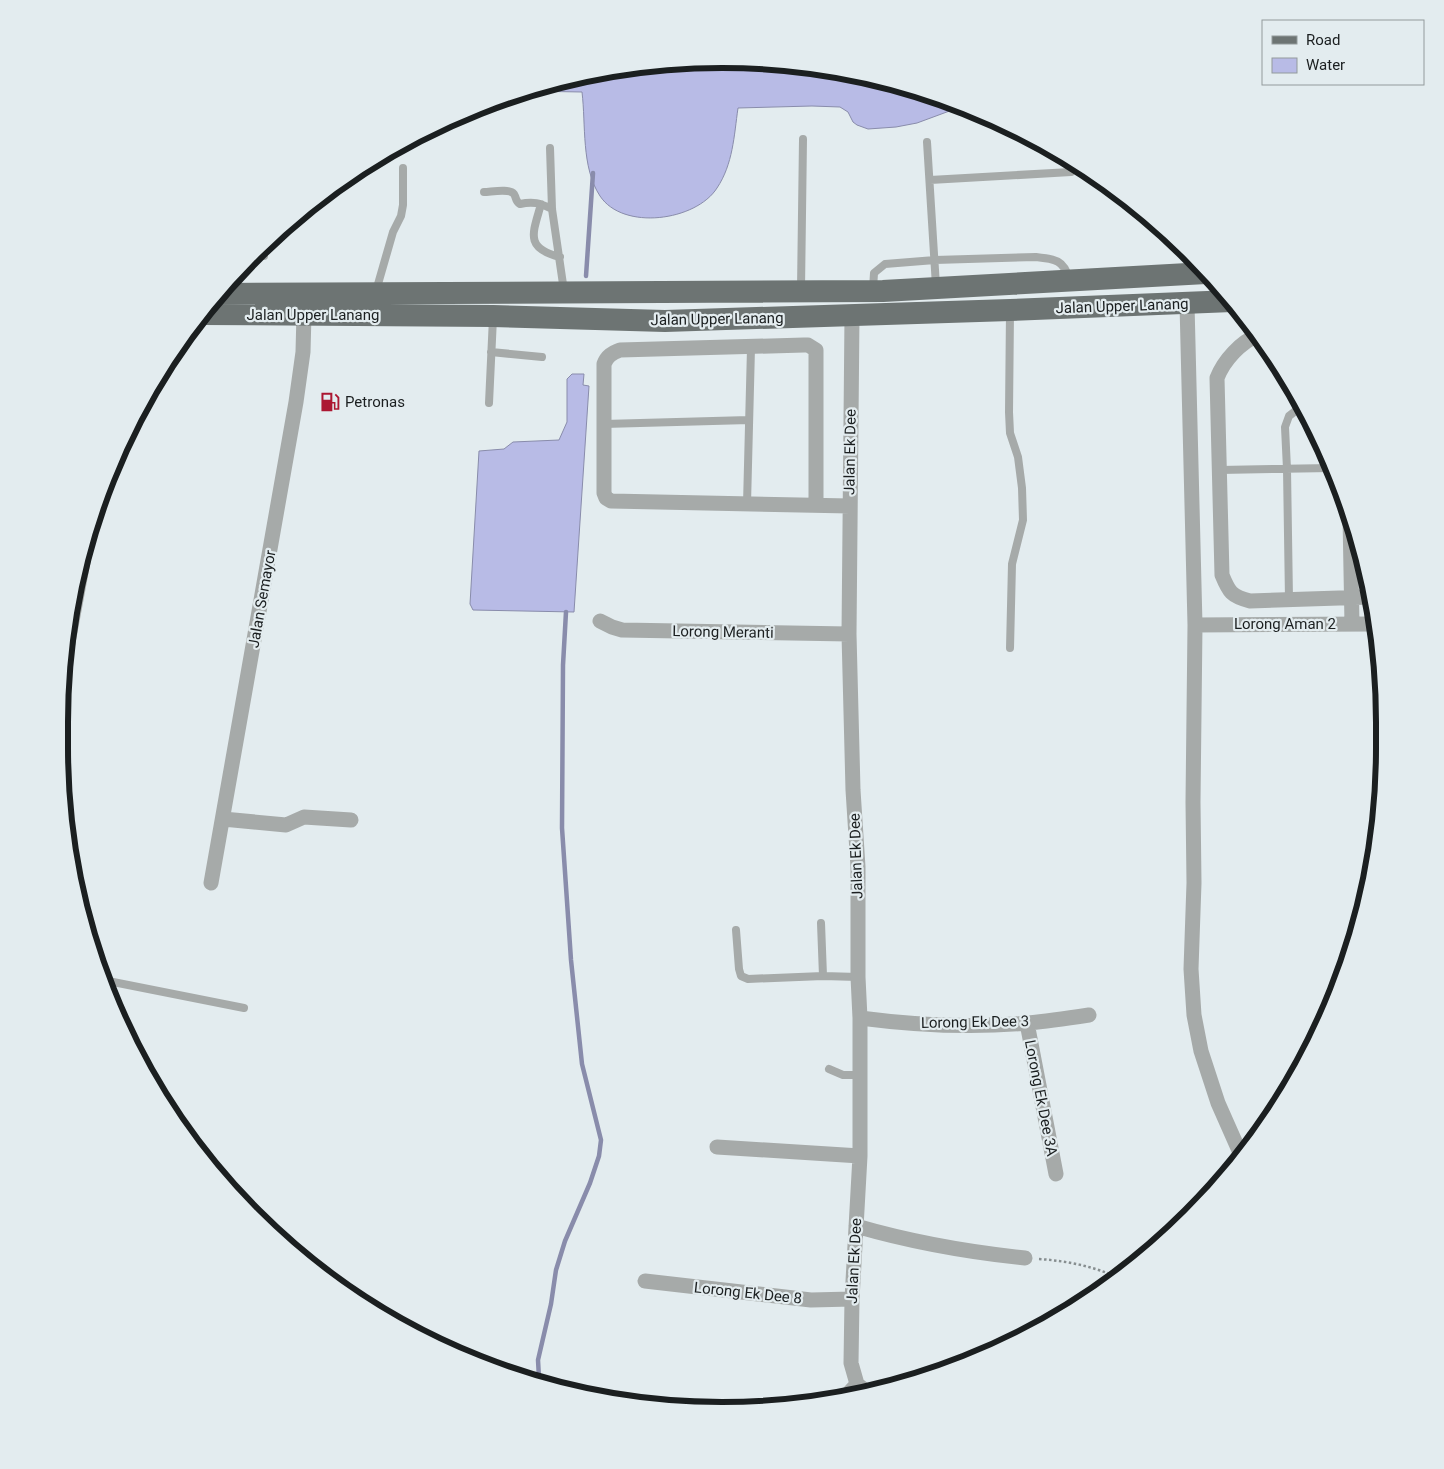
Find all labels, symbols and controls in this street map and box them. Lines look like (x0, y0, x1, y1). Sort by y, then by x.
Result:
legend (1262, 20, 1424, 85)
text: Road (1306, 31, 1340, 49)
text: Water (1306, 56, 1345, 74)
street label: Jalan Upper Lanang (1055, 295, 1189, 317)
street label: Jalan Upper Lanang (247, 306, 379, 324)
street label: Jalan Upper Lanang (650, 309, 784, 329)
fuel station icon: Petronas (319, 391, 341, 413)
place label: Petronas (345, 393, 405, 411)
street label: Jalan Ek Dee (840, 409, 860, 495)
street label: Jalan Semayor (245, 549, 279, 649)
street label: Lorong Aman 2 (1234, 615, 1336, 633)
street label: Lorong Meranti (672, 622, 774, 642)
street label: Jalan Ek Dee (846, 813, 866, 899)
street label: Lorong Ek Dee 3 (921, 1012, 1029, 1032)
street label: Lorong Ek Dee 3A (1021, 1038, 1061, 1158)
street label: Jalan Ek Dee (843, 1218, 865, 1304)
street label: Lorong Ek Dee 8 (693, 1278, 803, 1308)

